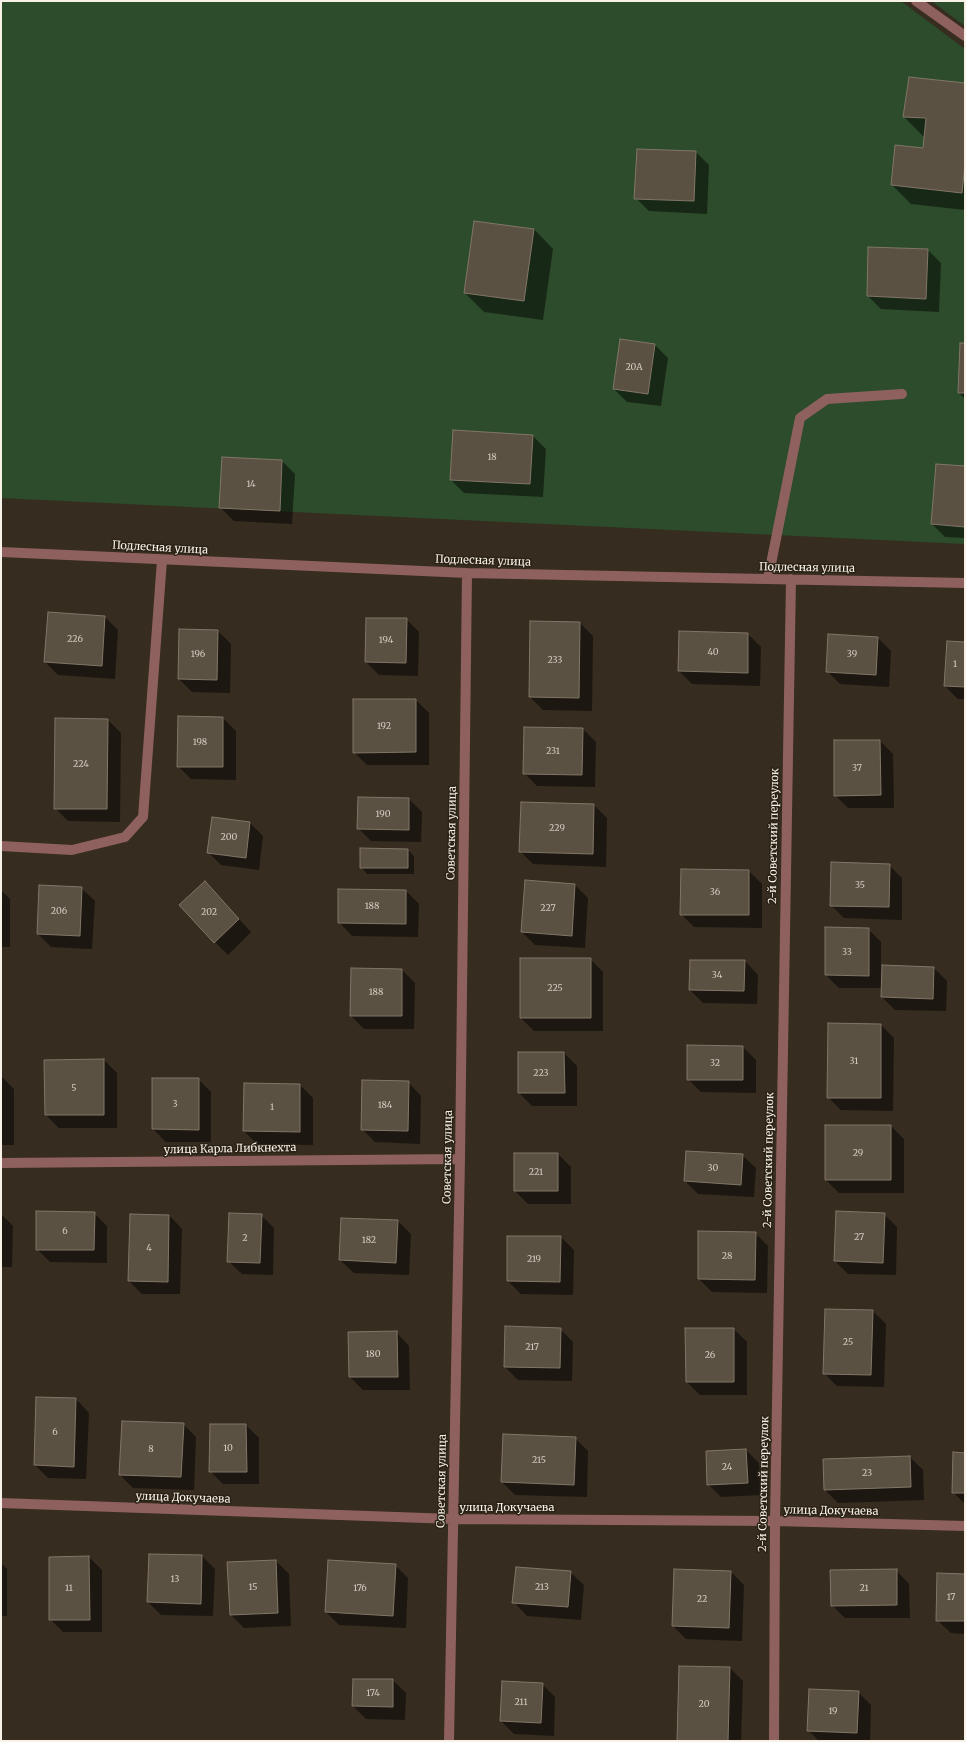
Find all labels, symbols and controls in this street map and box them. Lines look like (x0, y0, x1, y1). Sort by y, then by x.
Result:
house number: 20А (625, 362, 643, 372)
house number: 18 (487, 452, 497, 462)
house number: 14 (246, 479, 256, 489)
street label: Подлесная улица (112, 539, 208, 557)
street label: Подлесная улица (435, 553, 531, 569)
street label: Подлесная улица (759, 561, 855, 575)
house number: 226 (67, 634, 83, 644)
house number: 194 (379, 635, 393, 645)
house number: 40 (707, 647, 719, 657)
house number: 196 (191, 649, 205, 659)
house number: 39 (847, 649, 857, 659)
house number: 233 (548, 655, 562, 665)
house number: 1 (953, 659, 957, 669)
house number: 192 (377, 721, 391, 731)
house number: 198 (193, 737, 207, 747)
house number: 231 (546, 746, 560, 756)
house number: 224 (73, 759, 89, 769)
house number: 37 (852, 763, 862, 773)
street label: 2-й Советский переулок (766, 768, 782, 904)
street label: Советская улица (445, 786, 459, 880)
house number: 190 (376, 809, 390, 819)
house number: 229 (549, 823, 565, 833)
house number: 200 (221, 832, 237, 842)
house number: 35 (855, 880, 865, 890)
house number: 36 (710, 887, 720, 897)
house number: 188 (365, 901, 379, 911)
house number: 227 (540, 903, 556, 913)
house number: 206 (51, 906, 67, 916)
house number: 202 (201, 907, 217, 917)
house number: 33 (842, 947, 852, 957)
house number: 34 (712, 970, 722, 980)
house number: 225 (547, 983, 563, 993)
house number: 188 (369, 987, 383, 997)
house number: 31 (850, 1056, 858, 1066)
house number: 32 (710, 1058, 720, 1068)
house number: 223 (533, 1068, 549, 1078)
house number: 5 (71, 1083, 77, 1093)
street label: 2-й Советский переулок (761, 1092, 777, 1228)
house number: 3 (172, 1099, 178, 1109)
house number: 184 (378, 1100, 392, 1110)
house number: 1 (270, 1102, 274, 1112)
street label: Советская улица (441, 1110, 455, 1204)
street label: улица Карла Либкнехта (164, 1141, 296, 1157)
house number: 29 (853, 1148, 863, 1158)
house number: 30 (708, 1163, 718, 1173)
house number: 221 (529, 1167, 543, 1177)
house number: 6 (62, 1226, 68, 1236)
house number: 27 (854, 1232, 864, 1242)
house number: 2 (242, 1233, 248, 1243)
house number: 182 (362, 1235, 376, 1245)
house number: 4 (146, 1243, 152, 1253)
house number: 28 (722, 1251, 732, 1261)
house number: 219 (527, 1254, 541, 1264)
house number: 25 (843, 1337, 853, 1347)
house number: 217 (525, 1342, 539, 1352)
house number: 180 (366, 1349, 380, 1359)
house number: 26 (705, 1350, 715, 1360)
street label: 2-й Советский переулок (756, 1416, 772, 1552)
house number: 6 (52, 1427, 58, 1437)
street label: Советская улица (435, 1434, 449, 1528)
house number: 10 (223, 1443, 233, 1453)
house number: 8 (148, 1444, 154, 1454)
house number: 215 (532, 1455, 546, 1465)
house number: 24 (722, 1462, 732, 1472)
house number: 23 (862, 1468, 872, 1478)
street label: улица Докучаева (135, 1490, 231, 1506)
street label: улица Докучаева (459, 1501, 555, 1515)
street label: улица Докучаева (783, 1504, 879, 1518)
house number: 13 (171, 1574, 179, 1584)
house number: 15 (248, 1582, 258, 1592)
house number: 213 (535, 1582, 549, 1592)
house number: 11 (65, 1583, 73, 1593)
house number: 176 (353, 1583, 367, 1593)
house number: 21 (859, 1583, 869, 1593)
house number: 17 (947, 1592, 955, 1602)
house number: 22 (697, 1594, 707, 1604)
house number: 174 (366, 1688, 380, 1698)
house number: 211 (515, 1697, 527, 1707)
house number: 20 (699, 1699, 709, 1709)
house number: 19 (828, 1706, 838, 1716)

